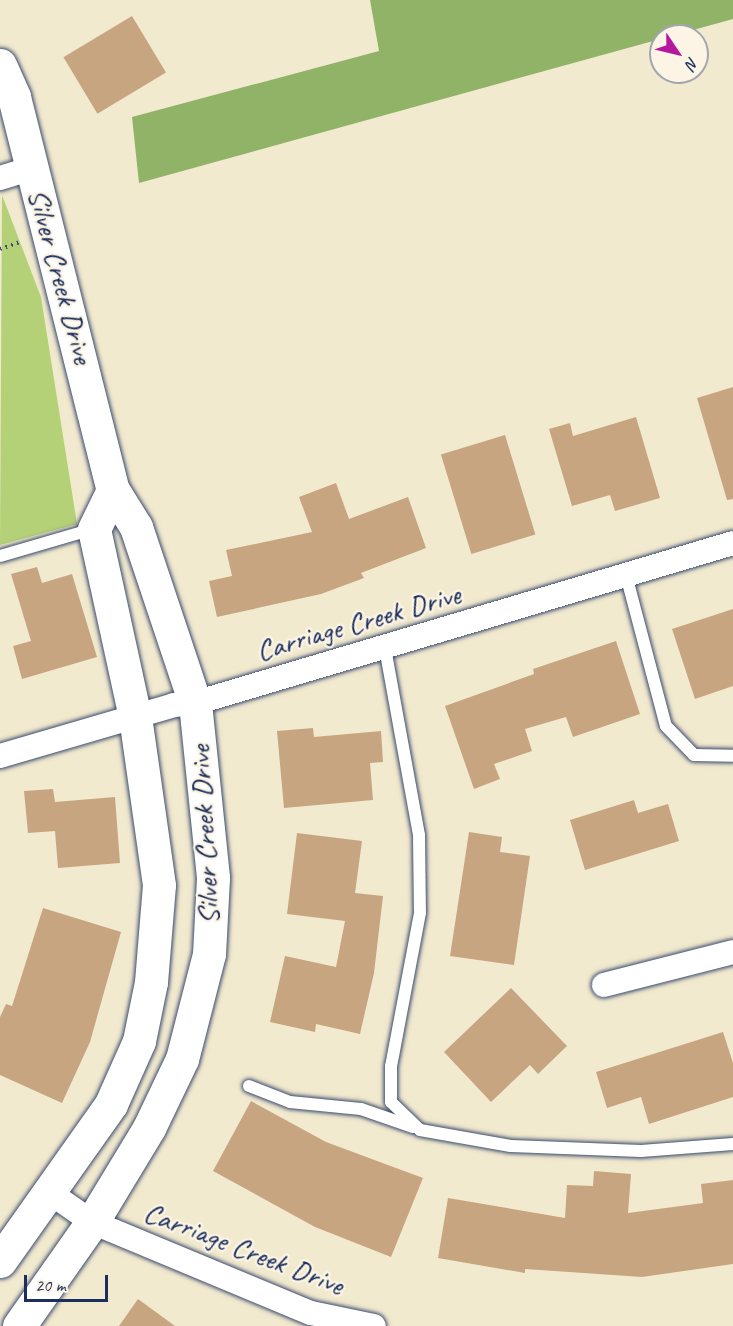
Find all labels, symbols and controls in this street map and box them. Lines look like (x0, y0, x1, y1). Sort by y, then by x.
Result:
north arrow (649, 24, 709, 84)
text: N (681, 53, 703, 73)
street label: Silver Creek Drive (20, 184, 102, 368)
street label: Carriage Creek Drive (252, 576, 464, 668)
street label: Silver Creek Drive (181, 744, 227, 926)
street label: Carriage Creek Drive (139, 1193, 349, 1303)
scale bar (27, 1263, 111, 1301)
text: 20 m (35, 1274, 66, 1296)

